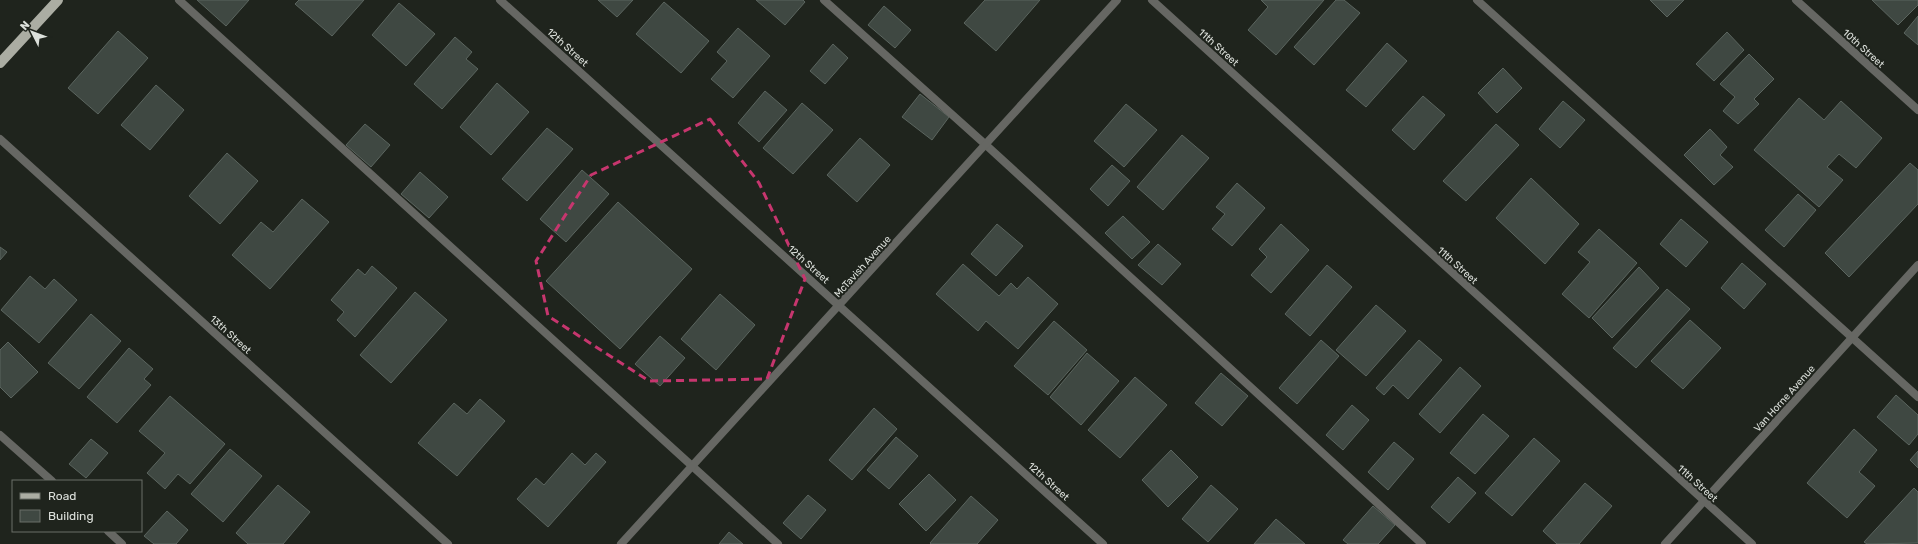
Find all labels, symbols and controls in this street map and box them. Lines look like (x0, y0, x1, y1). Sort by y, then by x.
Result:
north arrow (12, 12, 52, 52)
text: N (17, 18, 32, 33)
street label: 12th Street (544, 26, 591, 69)
street label: 11th Street (1196, 27, 1241, 69)
street label: 10th Street (1840, 27, 1887, 71)
street label: McTavish Avenue (832, 233, 894, 300)
street label: 12th Street (785, 243, 832, 286)
street label: 11th Street (1435, 245, 1480, 287)
street label: 13th Street (207, 313, 254, 357)
street label: Van Horne Avenue (1752, 363, 1818, 434)
street label: 12th Street (1025, 460, 1072, 503)
street label: 11th Street (1675, 463, 1720, 505)
legend (12, 480, 142, 532)
text: Road (48, 489, 76, 503)
text: Building (48, 509, 94, 523)

